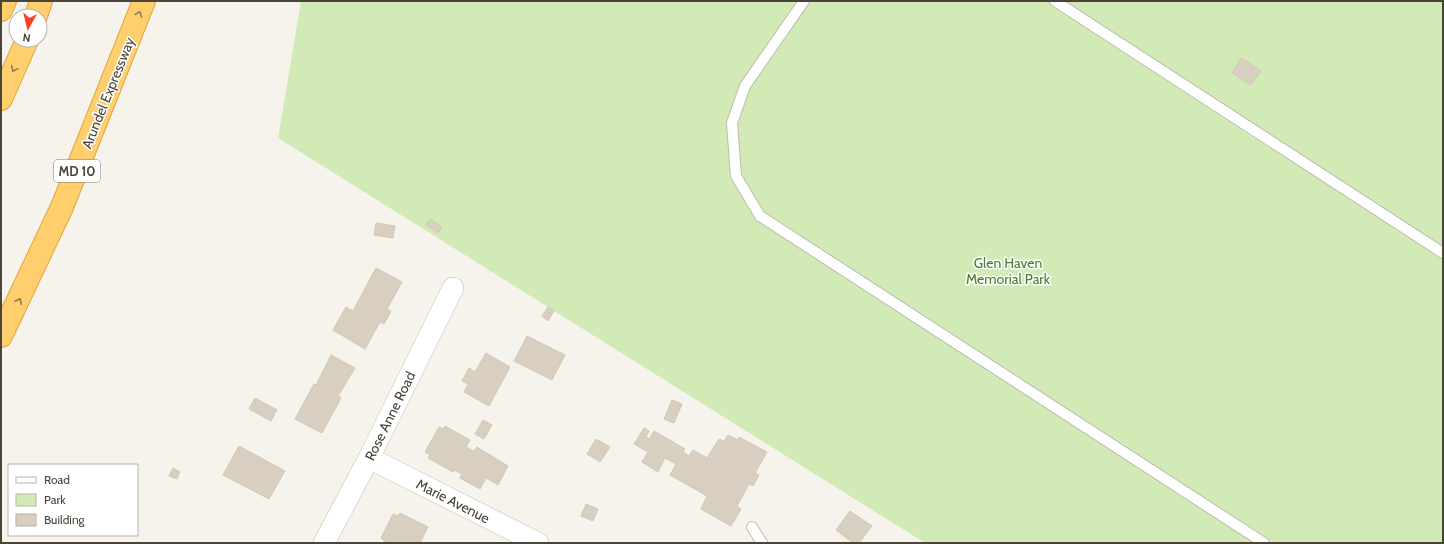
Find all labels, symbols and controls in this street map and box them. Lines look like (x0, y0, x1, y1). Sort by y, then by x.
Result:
north arrow (8, 8, 48, 48)
one-way arrow (135, 10, 143, 17)
text: N (22, 30, 31, 45)
street label: Arundel Expressway (77, 35, 139, 151)
one-way arrow (11, 65, 19, 73)
road number: MD 10 (54, 160, 100, 182)
park label: Glen Haven Memorial Park (966, 254, 1051, 288)
one-way arrow (14, 298, 22, 306)
street label: Rose Anne Road (361, 368, 419, 464)
legend (8, 464, 138, 536)
text: Road (44, 472, 70, 487)
street label: Marie Avenue (413, 475, 493, 527)
text: Park (44, 492, 66, 507)
text: Building (44, 512, 86, 527)

